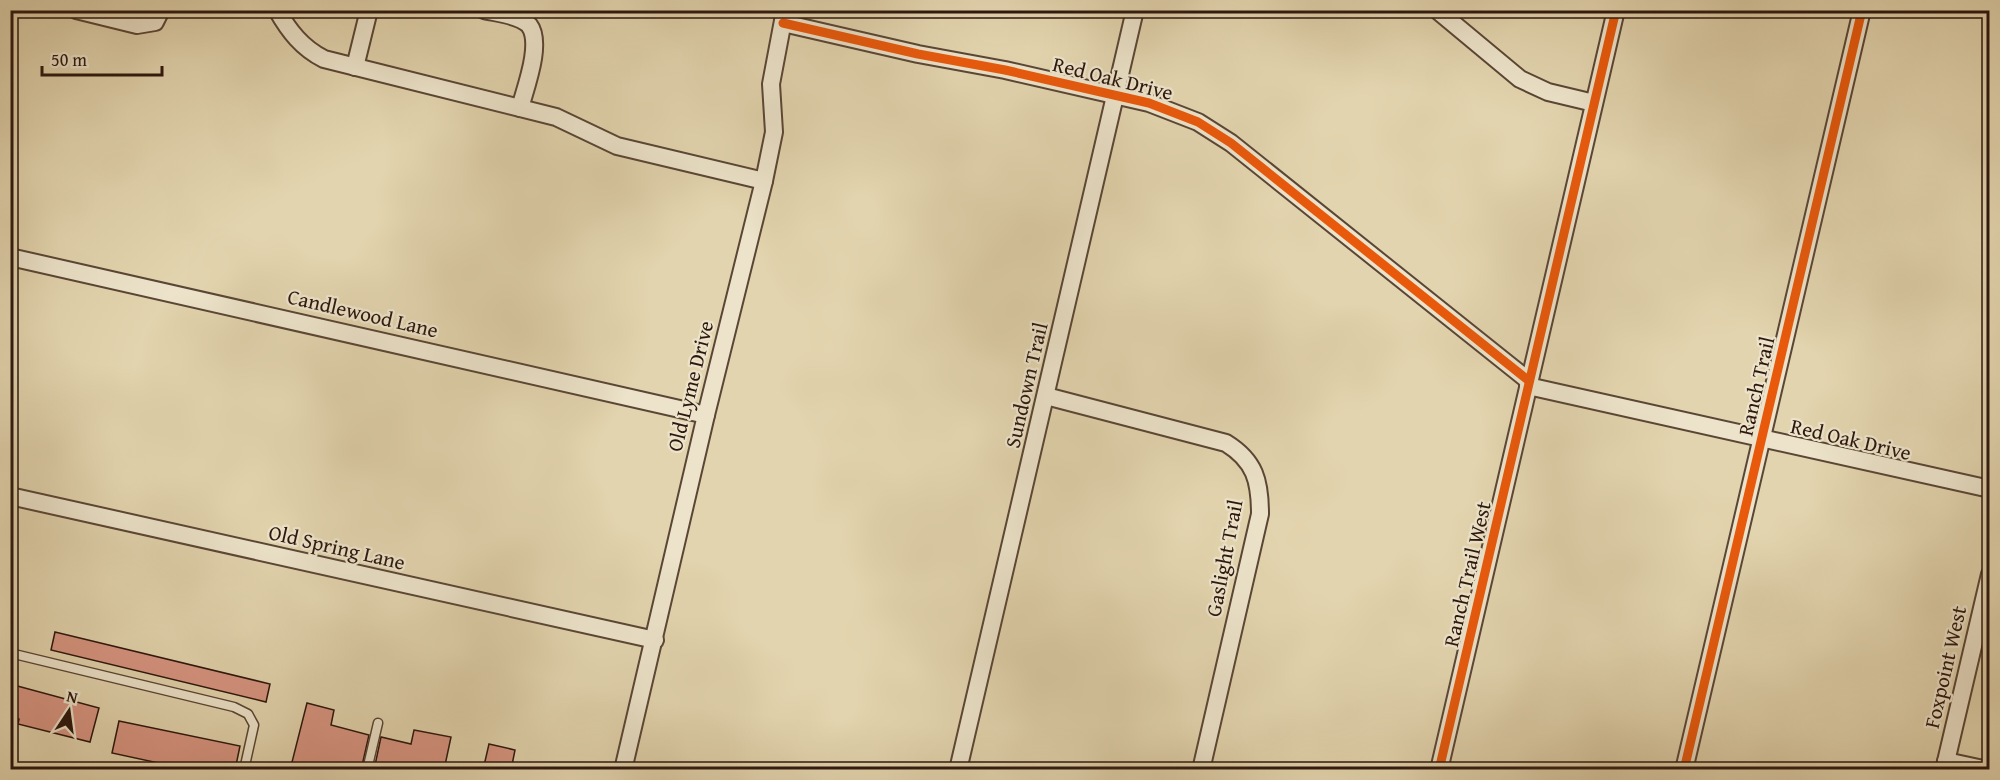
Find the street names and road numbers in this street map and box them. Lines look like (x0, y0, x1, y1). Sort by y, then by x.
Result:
street label: Red Oak Drive (1050, 48, 1176, 108)
street label: Candlewood Lane (285, 281, 442, 345)
street label: Old Lyme Drive (659, 317, 721, 455)
street label: Sundown Trail (996, 319, 1056, 451)
street label: Ranch Trail (1730, 333, 1783, 439)
street label: Red Oak Drive (1788, 410, 1914, 468)
street label: Gaslight Trail (1197, 497, 1251, 619)
street label: Ranch Trail West (1435, 498, 1499, 650)
street label: Old Spring Lane (266, 516, 408, 578)
street label: Foxpoint West (1916, 602, 1974, 731)

